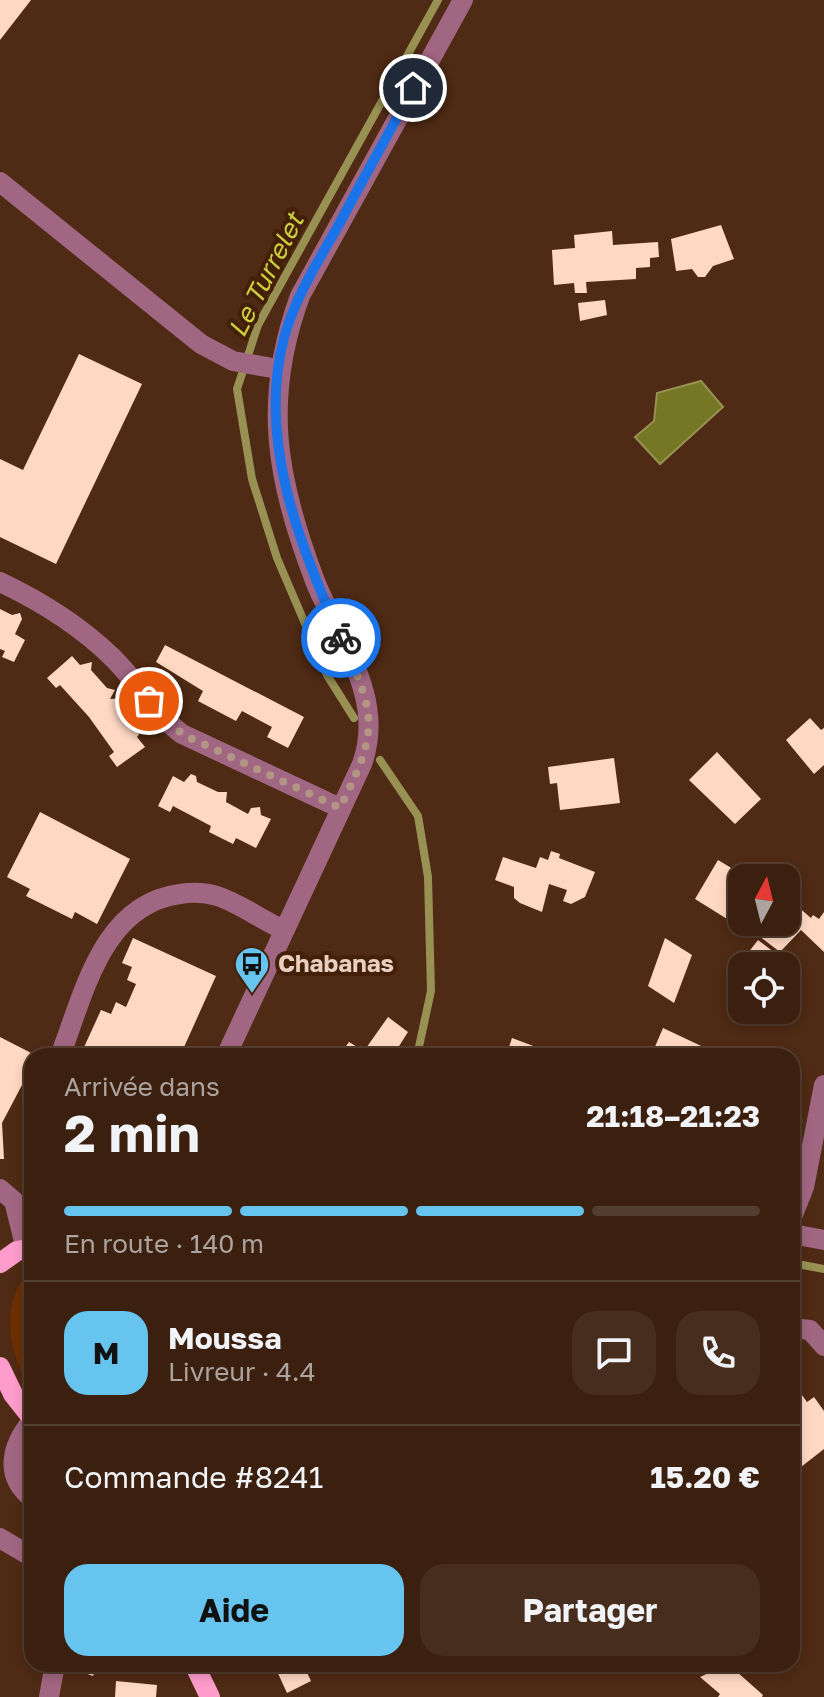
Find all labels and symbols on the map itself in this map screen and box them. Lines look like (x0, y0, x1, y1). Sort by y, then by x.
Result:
pin (379, 54, 447, 122)
water label: Le Turrelet (221, 206, 311, 342)
courier (301, 598, 381, 678)
pin (115, 667, 183, 735)
north arrow (728, 864, 800, 936)
bus stop icon: Chabanas (233, 945, 271, 995)
place label: Chabanas (278, 948, 394, 977)

